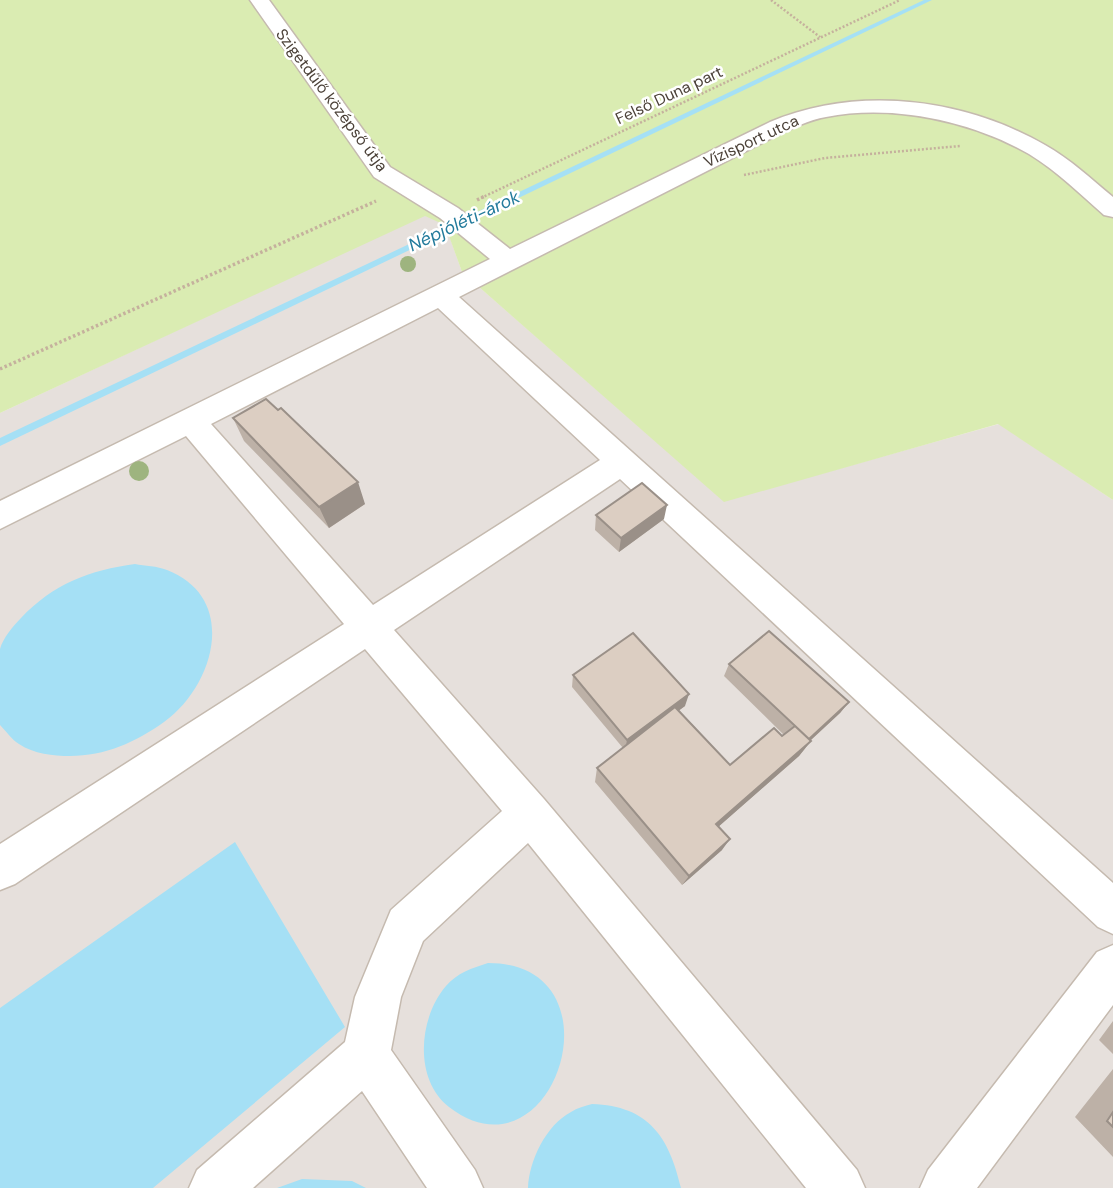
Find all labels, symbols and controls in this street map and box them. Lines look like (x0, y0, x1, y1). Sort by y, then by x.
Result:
street label: Szigetdűlő középső útja (271, 24, 393, 176)
street label: Felső Duna part (612, 61, 726, 129)
street label: Vízisport utca (700, 110, 802, 172)
water label: Népjóléti-árok (404, 184, 524, 257)

